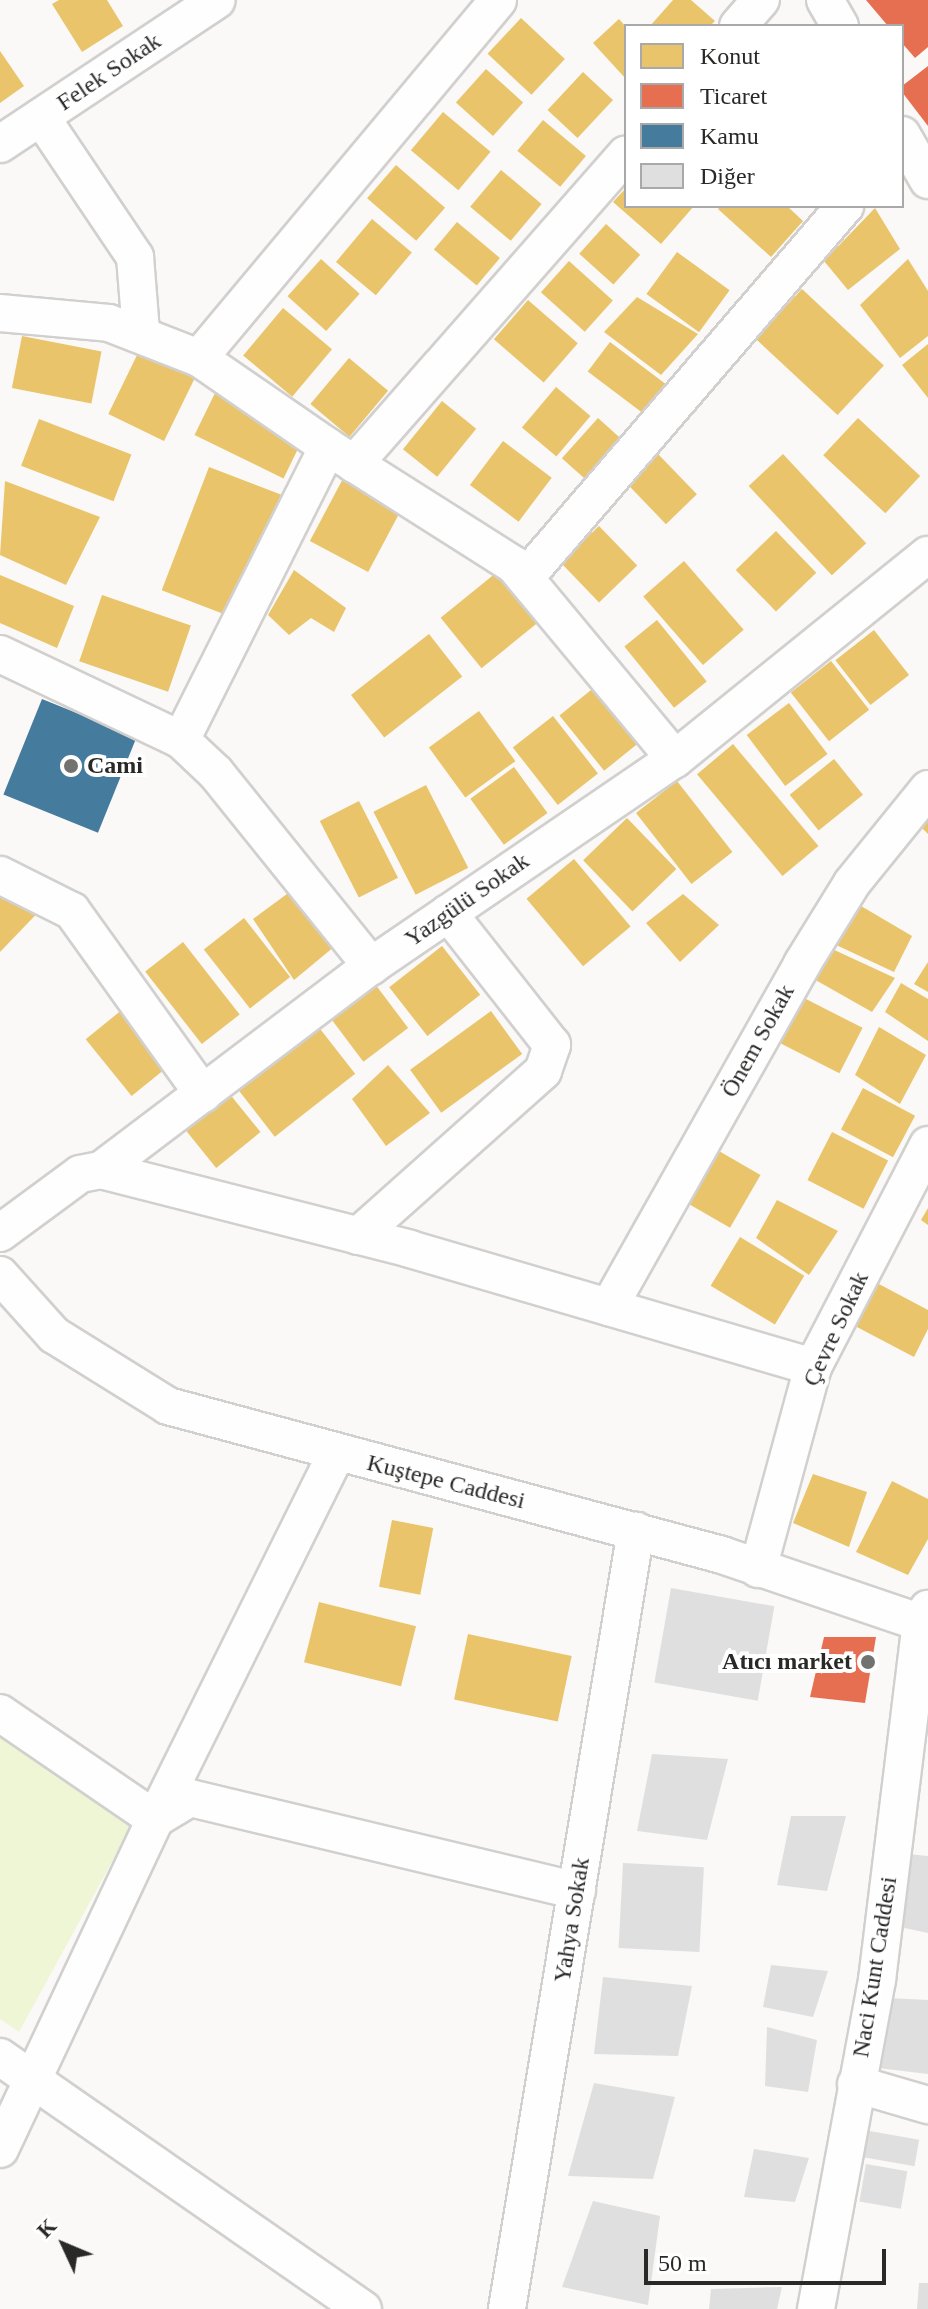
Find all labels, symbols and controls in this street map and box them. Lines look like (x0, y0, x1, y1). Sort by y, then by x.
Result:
legend (624, 24, 904, 208)
street label: Felek Sokak (51, 27, 167, 117)
text: Konut (700, 43, 760, 69)
text: Ticaret (700, 83, 767, 109)
text: Kamu (700, 123, 759, 149)
text: Diğer (700, 163, 755, 189)
place label: Cami (87, 752, 143, 780)
marker: Cami (62, 757, 80, 775)
street label: Yazgülü Sokak (399, 847, 535, 953)
street label: Önem Sokak (715, 980, 801, 1102)
street label: Çevre Sokak (797, 1267, 875, 1391)
street label: Kuştepe Caddesi (364, 1448, 528, 1516)
place label: Atıcı market (722, 1648, 852, 1676)
marker: Atıcı market (859, 1653, 877, 1671)
street label: Yahya Sokak (548, 1855, 596, 1985)
street label: Naci Kunt Caddesi (846, 1875, 904, 2059)
north arrow (24, 2205, 104, 2285)
text: K (31, 2213, 61, 2243)
scale bar (648, 2233, 890, 2283)
text: 50 m (658, 2250, 707, 2276)

